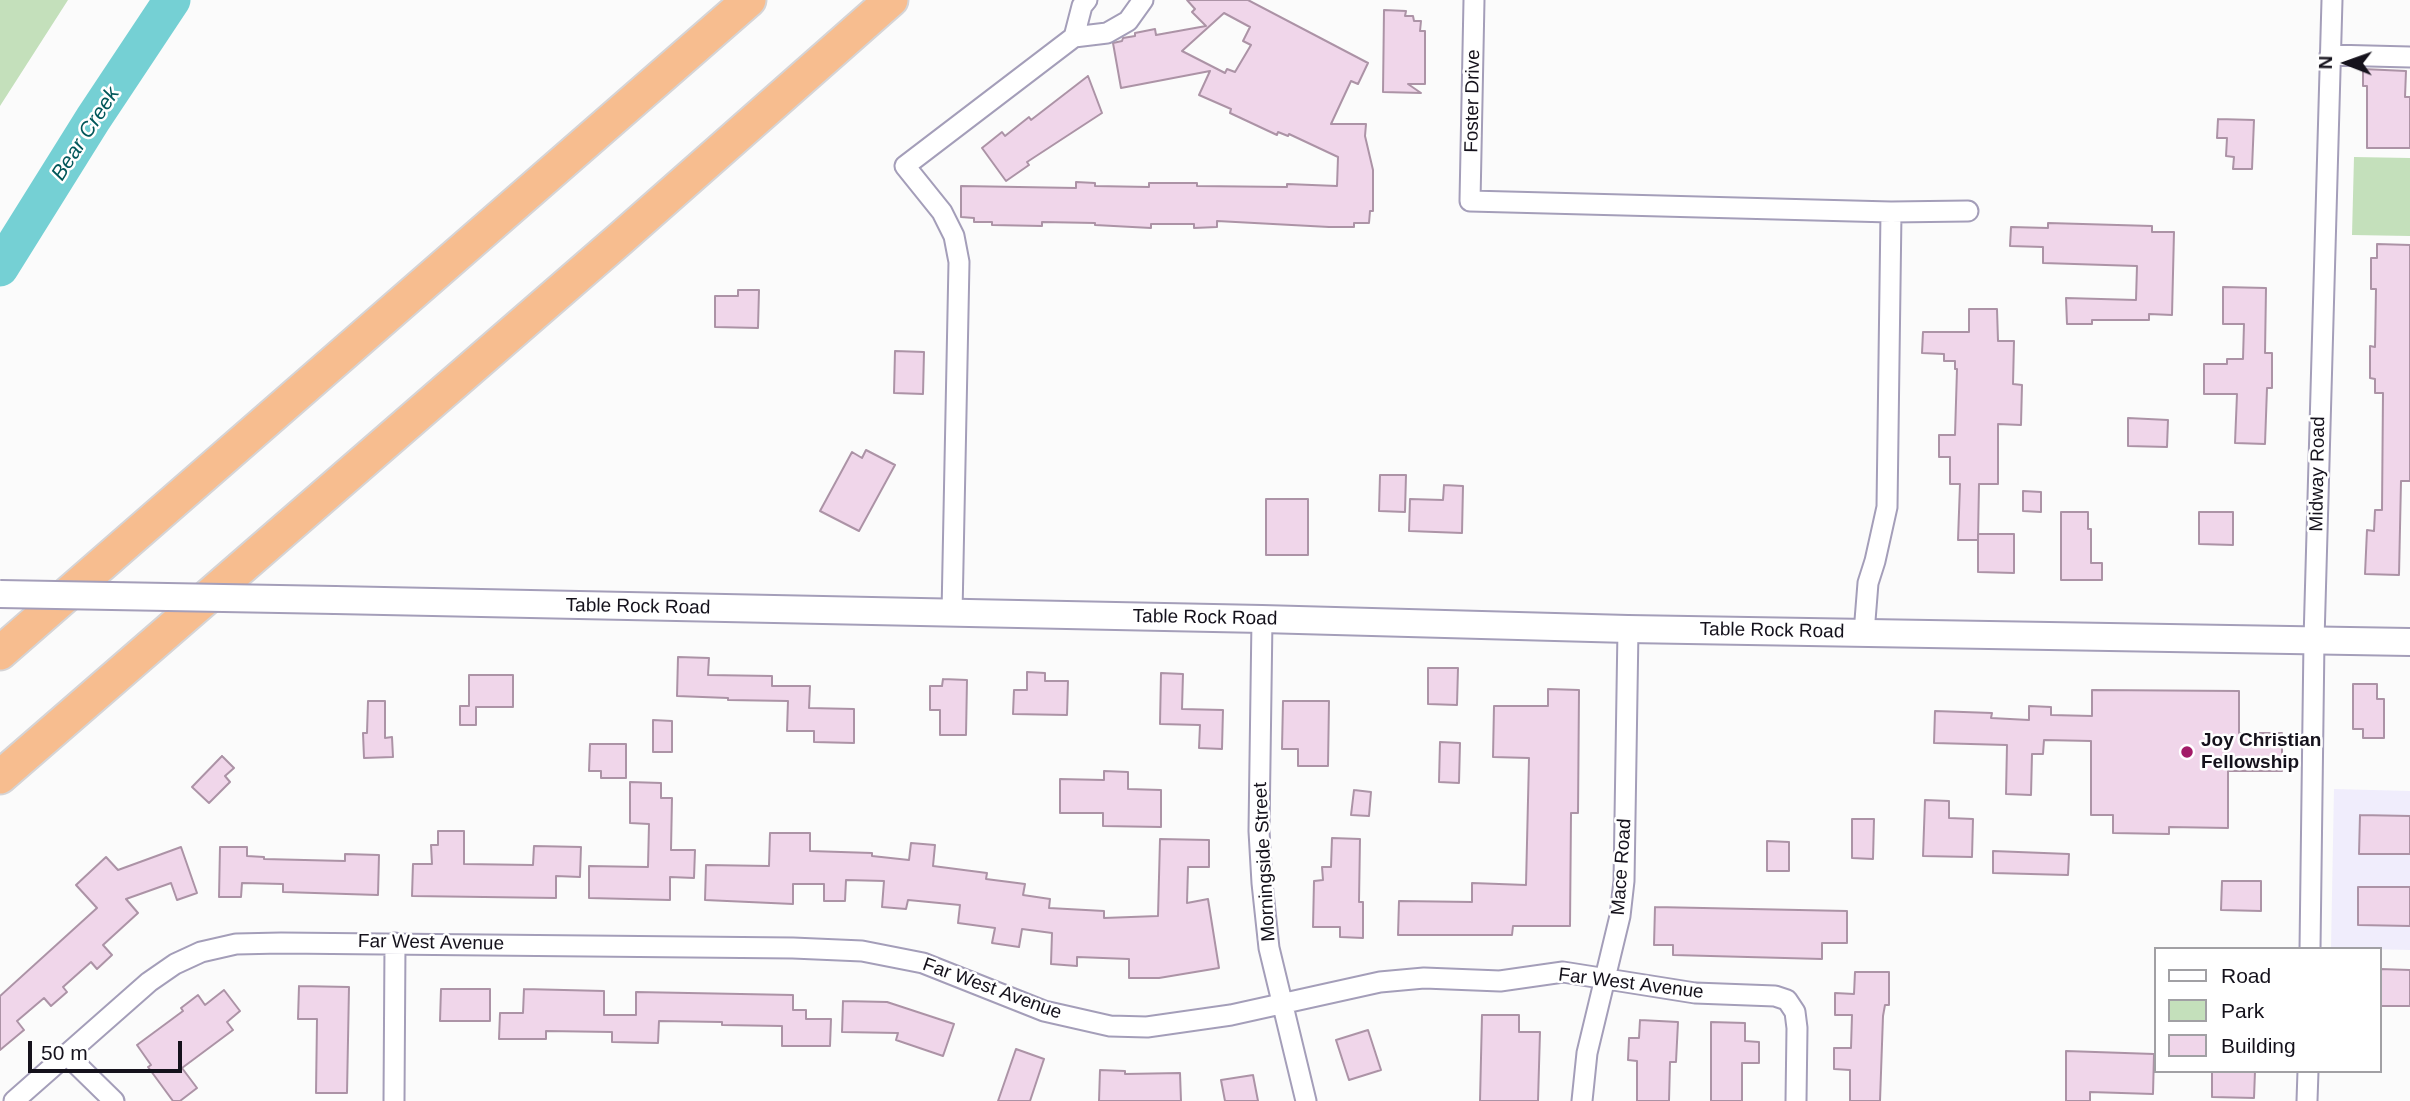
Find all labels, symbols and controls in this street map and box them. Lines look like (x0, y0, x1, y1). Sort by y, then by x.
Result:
north arrow (2312, 28, 2382, 98)
street label: Foster Drive (1461, 49, 1485, 153)
text: N (2315, 56, 2336, 70)
water label: Bear Creek (47, 83, 125, 185)
street label: Midway Road (2306, 416, 2330, 532)
street label: Table Rock Road (565, 594, 711, 620)
street label: Table Rock Road (1132, 605, 1278, 631)
street label: Table Rock Road (1699, 618, 1845, 644)
place label: Joy Christian Fellowship (2201, 730, 2321, 774)
marker: Joy Christian Fellowship (2179, 744, 2195, 760)
street label: Morningside Street (1249, 782, 1281, 942)
street label: Mace Road (1607, 818, 1637, 916)
street label: Far West Avenue (358, 930, 504, 956)
legend (2154, 947, 2382, 1073)
street label: Far West Avenue (919, 953, 1065, 1025)
street label: Far West Avenue (1557, 964, 1705, 1004)
text: Road (2221, 964, 2271, 987)
text: Park (2221, 999, 2264, 1022)
scale bar (32, 1028, 186, 1072)
text: Building (2221, 1034, 2296, 1057)
text: 50 m (41, 1041, 88, 1064)

